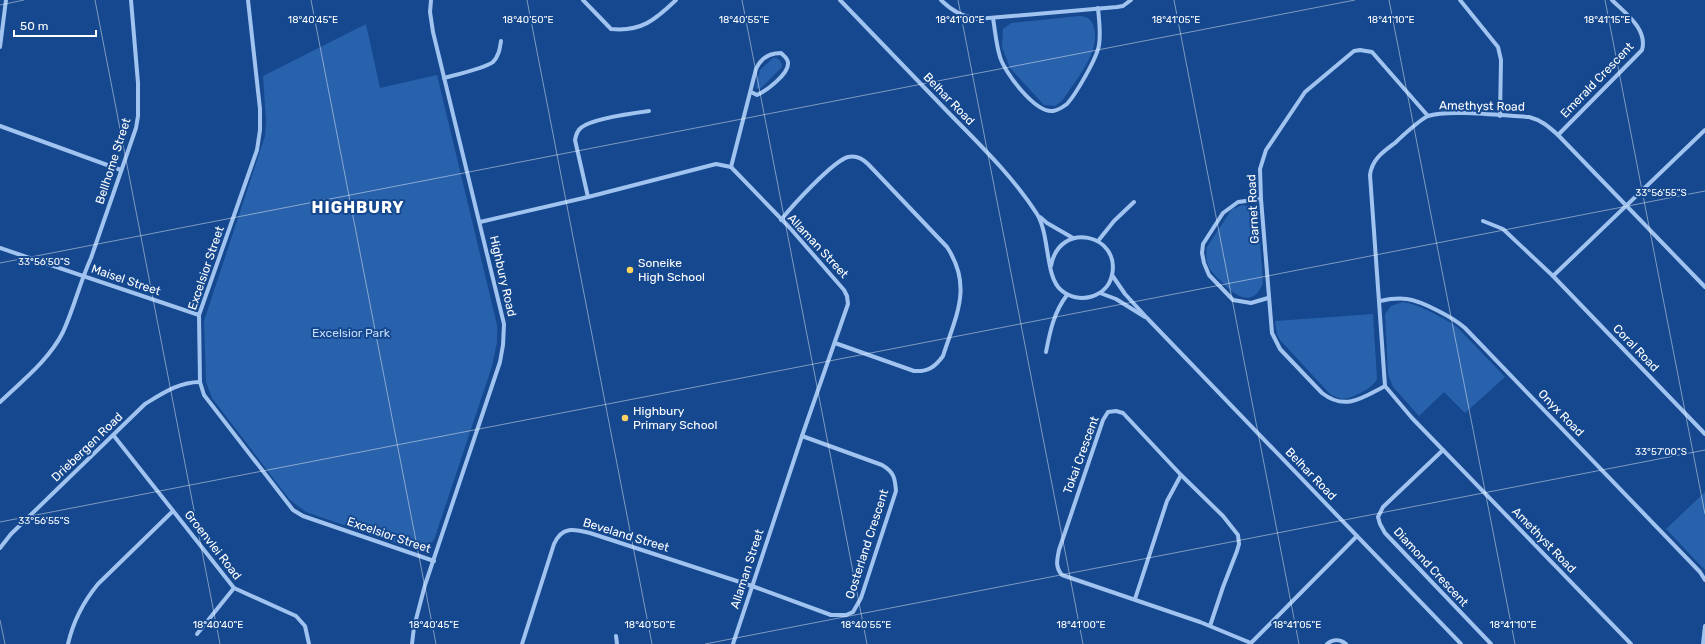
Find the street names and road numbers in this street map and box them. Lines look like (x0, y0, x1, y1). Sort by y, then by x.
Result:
street label: Emerald Crescent (1557, 39, 1637, 121)
street label: Belhar Road (921, 70, 977, 128)
street label: Amethyst Road (1439, 98, 1525, 114)
street label: Bellhome Street (92, 116, 134, 206)
street label: Garnet Road (1244, 174, 1262, 244)
street label: Allaman Street (785, 211, 852, 281)
street label: Excelsior Street (185, 224, 227, 312)
street label: Highbury Road (487, 234, 519, 318)
street label: Maisel Street (89, 262, 163, 299)
street label: Coral Road (1610, 321, 1662, 375)
street label: Onyx Road (1535, 387, 1587, 439)
street label: Driebergen Road (49, 410, 125, 484)
street label: Tokai Crescent (1060, 414, 1102, 496)
street label: Belhar Road (1283, 445, 1339, 503)
street label: Oosterland Crescent (843, 487, 891, 601)
street label: Amethyst Road (1509, 504, 1579, 576)
street label: Groenvlei Road (182, 508, 244, 582)
street label: Excelsior Street (345, 514, 433, 556)
street label: Beveland Street (581, 515, 671, 555)
street label: Diamond Crescent (1391, 524, 1472, 610)
street label: Allaman Street (728, 527, 767, 610)

